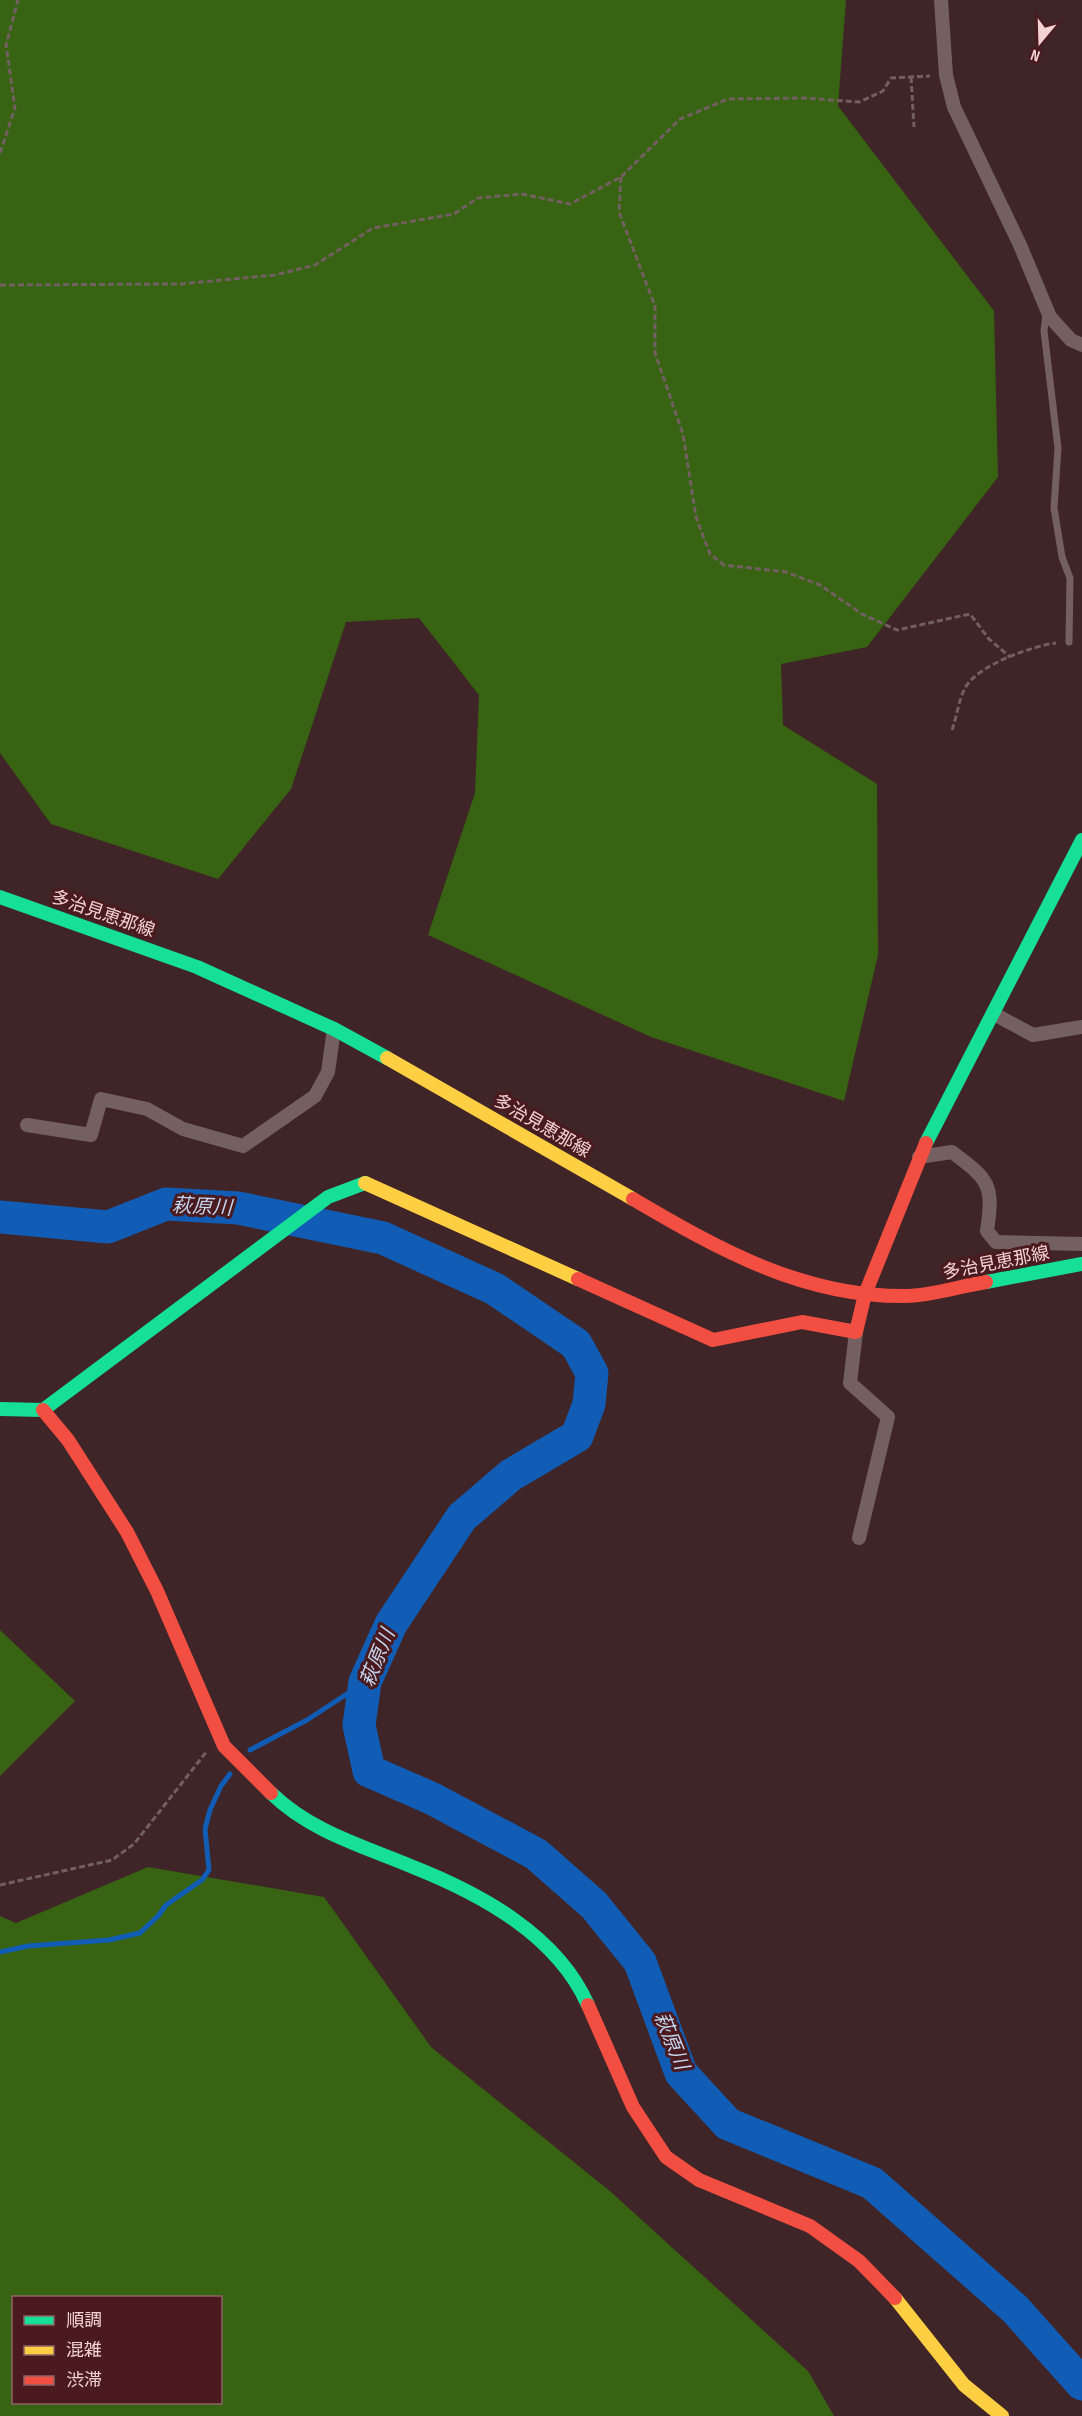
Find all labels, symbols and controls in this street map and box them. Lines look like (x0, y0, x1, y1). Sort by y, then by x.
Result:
north arrow (1010, 12, 1070, 72)
text: N (1028, 44, 1043, 65)
street label: 多治見恵那線 (49, 886, 157, 942)
street label: 多治見恵那線 (490, 1090, 594, 1162)
water label: 萩原川 (171, 1193, 235, 1221)
street label: 多治見恵那線 (941, 1242, 1051, 1284)
water label: 萩原川 (356, 1624, 401, 1690)
water label: 萩原川 (649, 2009, 694, 2075)
legend (12, 2296, 222, 2404)
text: 順調 (66, 2310, 102, 2331)
text: 混雑 (66, 2340, 102, 2361)
text: 渋滞 (66, 2370, 102, 2391)

